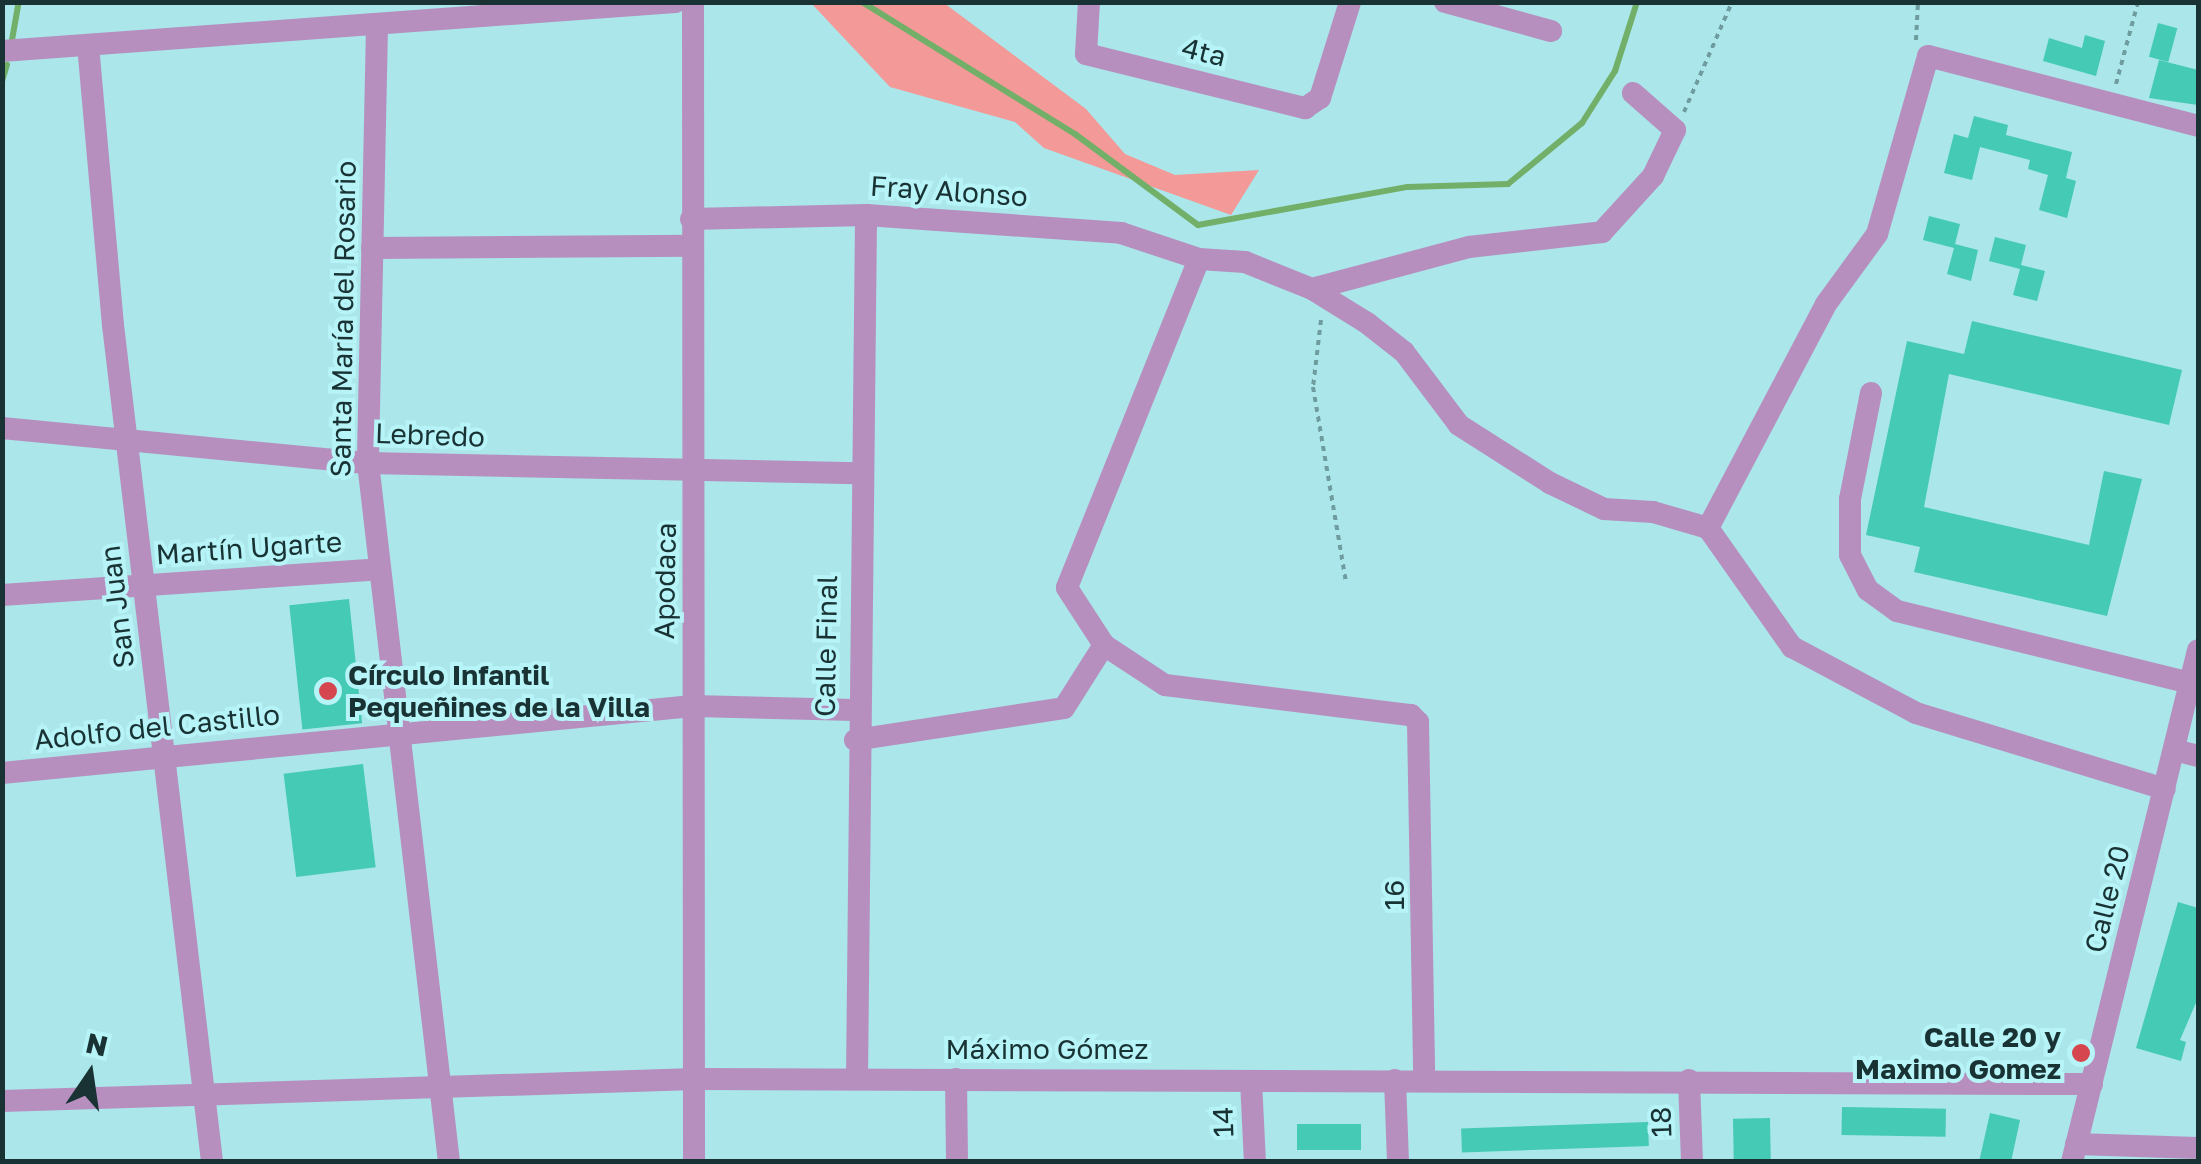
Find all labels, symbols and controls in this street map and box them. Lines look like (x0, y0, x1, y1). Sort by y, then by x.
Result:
street label: 4ta (1179, 30, 1229, 74)
street label: Santa María del Rosario (323, 160, 363, 478)
street label: Fray Alonso (869, 169, 1029, 213)
street label: Lebredo (374, 416, 486, 454)
street label: Apodaca (647, 522, 683, 640)
street label: Martín Ugarte (155, 525, 343, 571)
street label: San Juan (93, 544, 141, 670)
street label: Calle Final (808, 575, 844, 717)
place label: Círculo Infantil Pequeñines de la Villa (348, 658, 650, 724)
marker: Círculo Infantil Pequeñines de la Villa (317, 680, 339, 702)
street label: Adolfo del Castillo (32, 697, 282, 757)
street label: Calle 20 (2077, 842, 2137, 956)
street label: 16 (1377, 880, 1411, 910)
place label: Calle 20 y Maximo Gomez (1855, 1020, 2061, 1086)
north arrow (40, 1024, 140, 1124)
text: N (83, 1026, 111, 1063)
street label: Máximo Gómez (945, 1032, 1149, 1066)
marker: Calle 20 y Maximo Gomez (2070, 1042, 2092, 1064)
street label: 14 (1206, 1106, 1240, 1138)
street label: 18 (1644, 1106, 1678, 1138)

